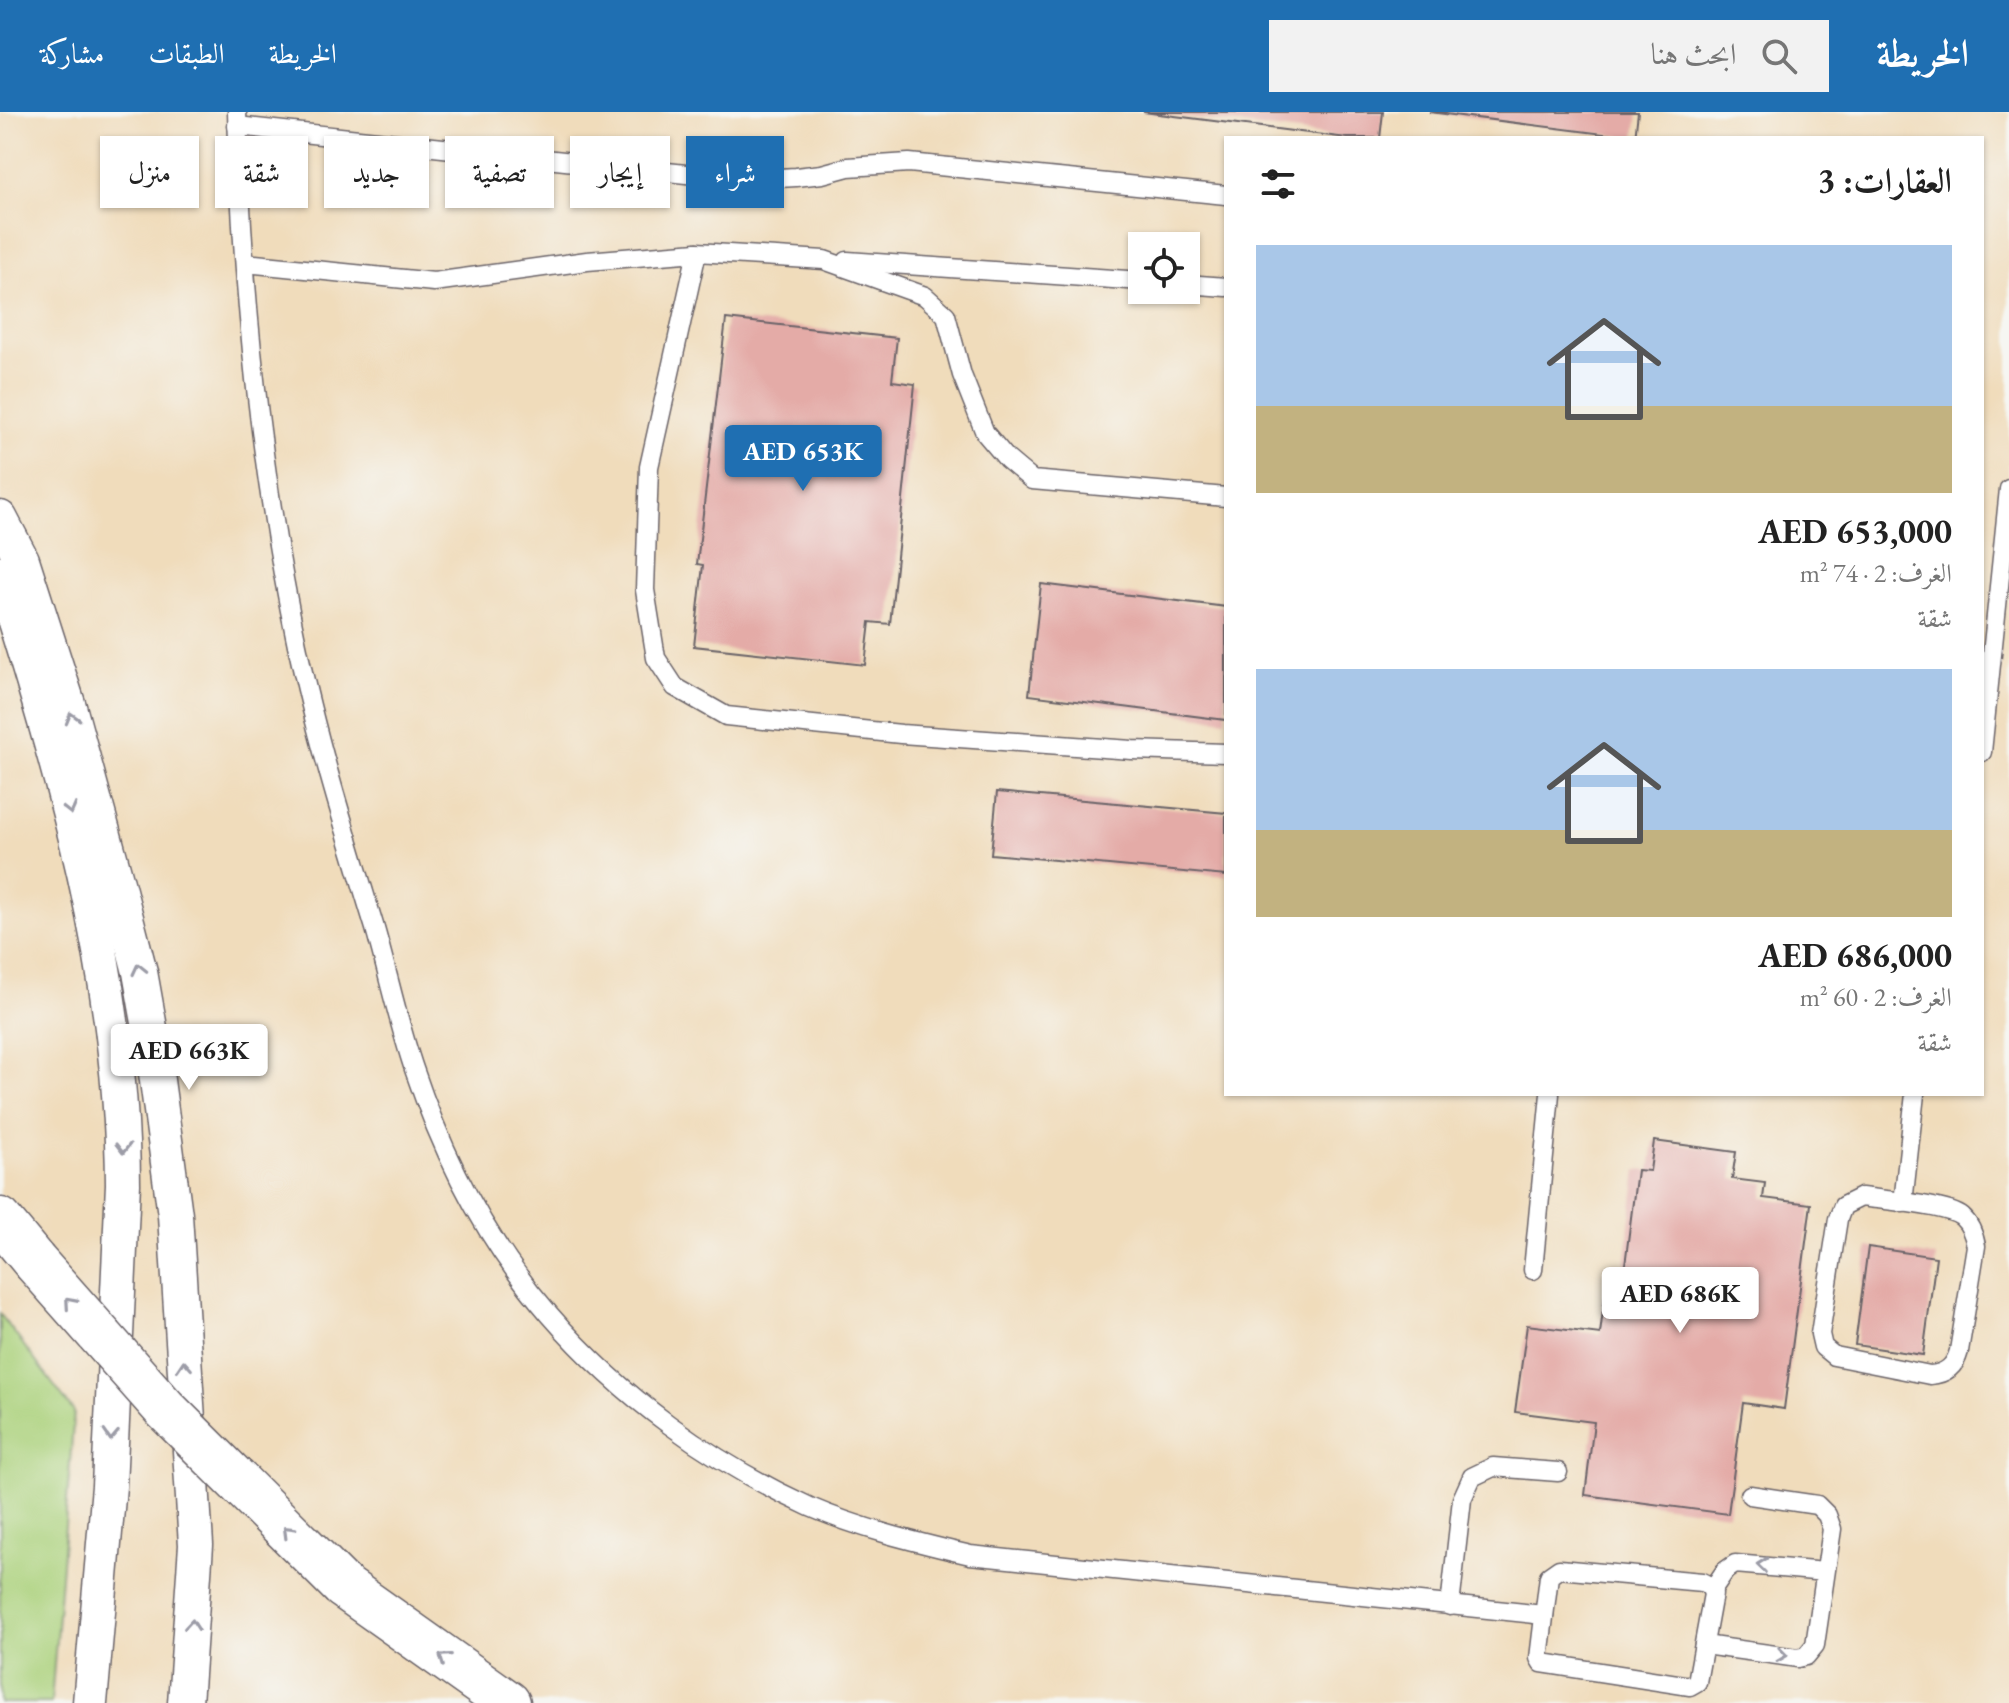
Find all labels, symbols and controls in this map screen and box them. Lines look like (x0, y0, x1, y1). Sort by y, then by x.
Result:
search box (1269, 20, 1829, 92)
text: الخريطة (1877, 28, 1969, 77)
text: ابحث هنا (1651, 34, 1737, 73)
icon: search (1757, 34, 1801, 78)
text: مشاركة (40, 35, 104, 71)
text: الطبقات (148, 35, 225, 71)
text: الخريطة (269, 35, 337, 71)
chip: منزل (100, 136, 199, 208)
chip: شقة (215, 136, 308, 208)
chip: جديد (324, 136, 429, 208)
chip: تصفية (445, 136, 554, 208)
chip: إيجار (570, 136, 670, 208)
chip: شراء (686, 136, 784, 208)
text: العقارات: 3 (1818, 158, 1952, 202)
icon: filters (1256, 162, 1300, 206)
map controls (1128, 232, 1200, 304)
button: locate (1128, 232, 1200, 304)
icon: home (1532, 297, 1676, 441)
pin: AED 653K (720, 425, 886, 493)
text: AED 653K (743, 434, 863, 468)
text: AED 653,000 (1758, 509, 1952, 553)
text: الغرف: 2 · 74 m² (1800, 556, 1952, 590)
text: شقة (1918, 601, 1952, 635)
one-way arrow (65, 711, 81, 725)
icon: home (1532, 721, 1676, 865)
one-way arrow (60, 801, 77, 815)
text: AED 686,000 (1758, 933, 1952, 977)
one-way arrow (131, 963, 148, 976)
text: الغرف: 2 · 60 m² (1800, 980, 1952, 1014)
pin: AED 663K (106, 1024, 272, 1092)
text: شقة (1918, 1025, 1952, 1059)
text: AED 663K (129, 1033, 249, 1067)
one-way arrow (114, 1142, 132, 1155)
pin: AED 686K (1597, 1267, 1763, 1335)
text: AED 686K (1620, 1276, 1740, 1310)
one-way arrow (66, 1297, 80, 1312)
one-way arrow (176, 1359, 193, 1372)
one-way arrow (103, 1429, 120, 1442)
one-way arrow (283, 1526, 297, 1541)
one-way arrow (1756, 1557, 1769, 1574)
one-way arrow (183, 1618, 200, 1631)
one-way arrow (1775, 1646, 1788, 1663)
one-way arrow (438, 1653, 452, 1668)

